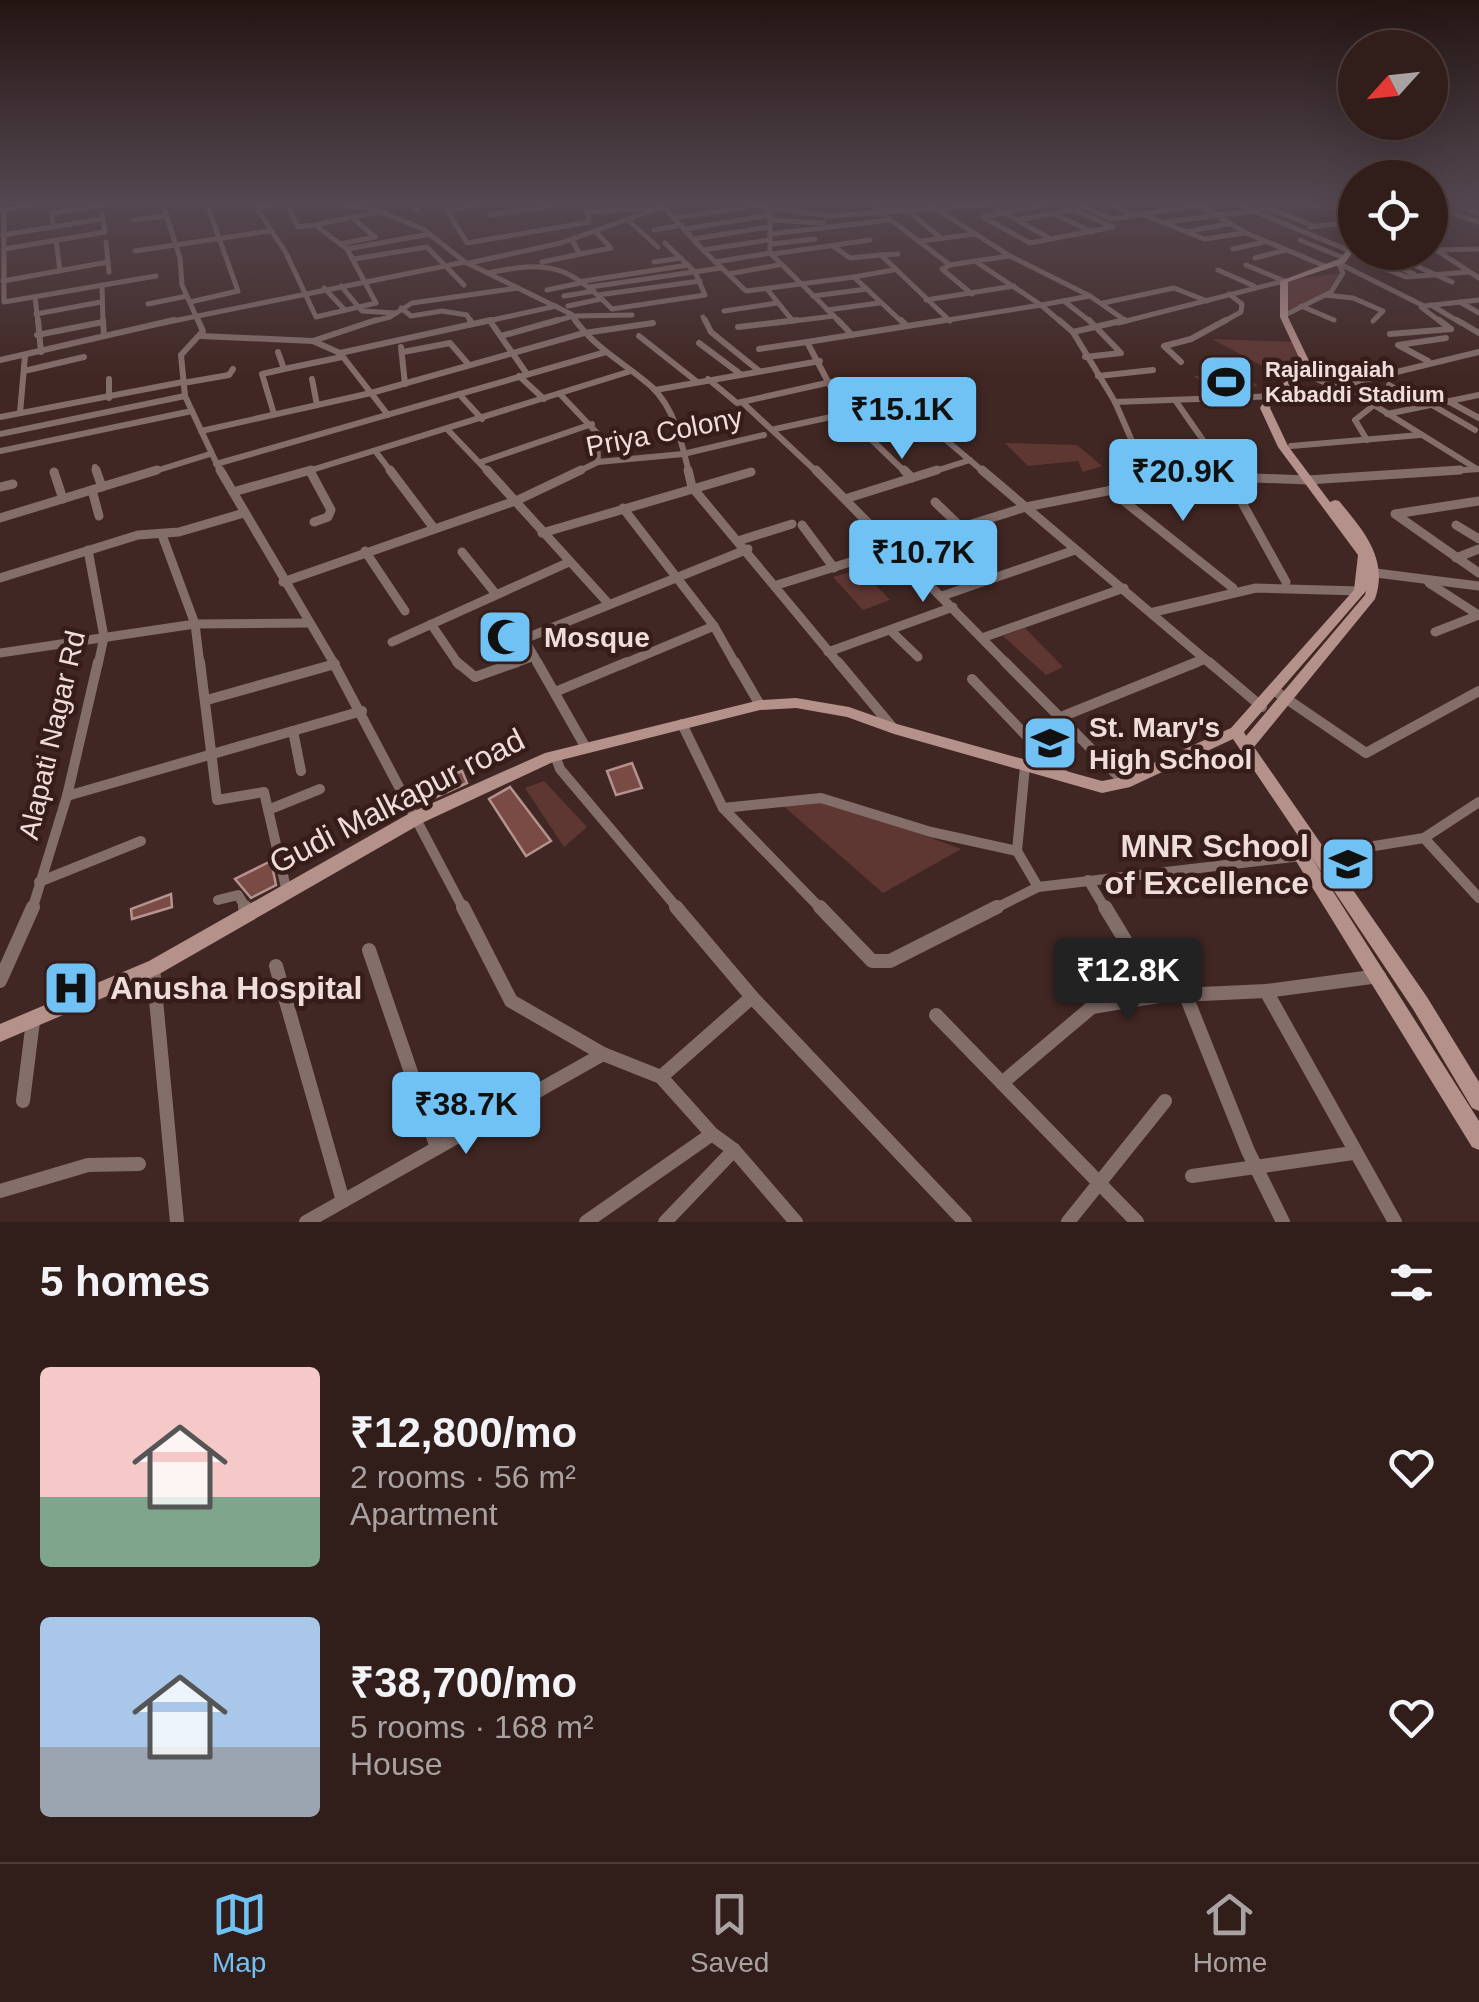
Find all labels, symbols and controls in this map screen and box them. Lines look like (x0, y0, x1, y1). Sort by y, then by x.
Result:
north arrow (1338, 30, 1448, 140)
map controls (1338, 30, 1448, 270)
button: locate (1338, 160, 1448, 270)
sports icon: Rajalingaiah Kabaddi Stadium (1196, 352, 1256, 412)
place label: Rajalingaiah Kabaddi Stadium (1265, 357, 1445, 407)
pin: ₹15.1K (821, 377, 983, 462)
text: ₹15.1K (850, 391, 954, 427)
street label: Priya Colony (583, 402, 745, 462)
pin: ₹20.9K (1102, 439, 1264, 524)
text: ₹20.9K (1131, 453, 1235, 489)
pin: ₹10.7K (842, 520, 1004, 605)
text: ₹10.7K (871, 534, 975, 570)
mosque icon: Mosque (475, 607, 535, 667)
place label: Mosque (544, 622, 650, 653)
street label: Alapati Nagar Rd (13, 628, 91, 842)
place label: St. Mary's High School (1089, 712, 1252, 775)
school or university icon: St. Mary's High School (1020, 713, 1080, 773)
street label: Gudi Malkapur road (264, 721, 530, 881)
place label: MNR School of Excellence (1104, 828, 1309, 901)
school or university icon: MNR School of Excellence (1318, 834, 1378, 894)
pin: ₹12.8K (1047, 938, 1209, 1023)
text: ₹12.8K (1076, 952, 1180, 988)
hospital icon: Anusha Hospital (41, 958, 101, 1018)
place label: Anusha Hospital (110, 970, 362, 1006)
pin: ₹38.7K (385, 1072, 547, 1157)
text: ₹38.7K (414, 1086, 518, 1122)
icon: filters (1384, 1255, 1439, 1310)
text: 5 homes (40, 1258, 210, 1305)
icon: home (120, 1407, 240, 1527)
text: ₹12,800/mo (350, 1409, 577, 1456)
icon: heart (1384, 1440, 1439, 1495)
text: 2 rooms · 56 m² (350, 1459, 576, 1495)
text: Apartment (350, 1496, 498, 1532)
icon: home (120, 1657, 240, 1777)
text: ₹38,700/mo (350, 1659, 577, 1706)
icon: heart (1384, 1690, 1439, 1745)
text: 5 rooms · 168 m² (350, 1709, 594, 1745)
text: House (350, 1746, 443, 1782)
tab: Map (212, 1887, 267, 1979)
tab: Saved (690, 1887, 769, 1979)
tab: Home (1193, 1887, 1267, 1979)

